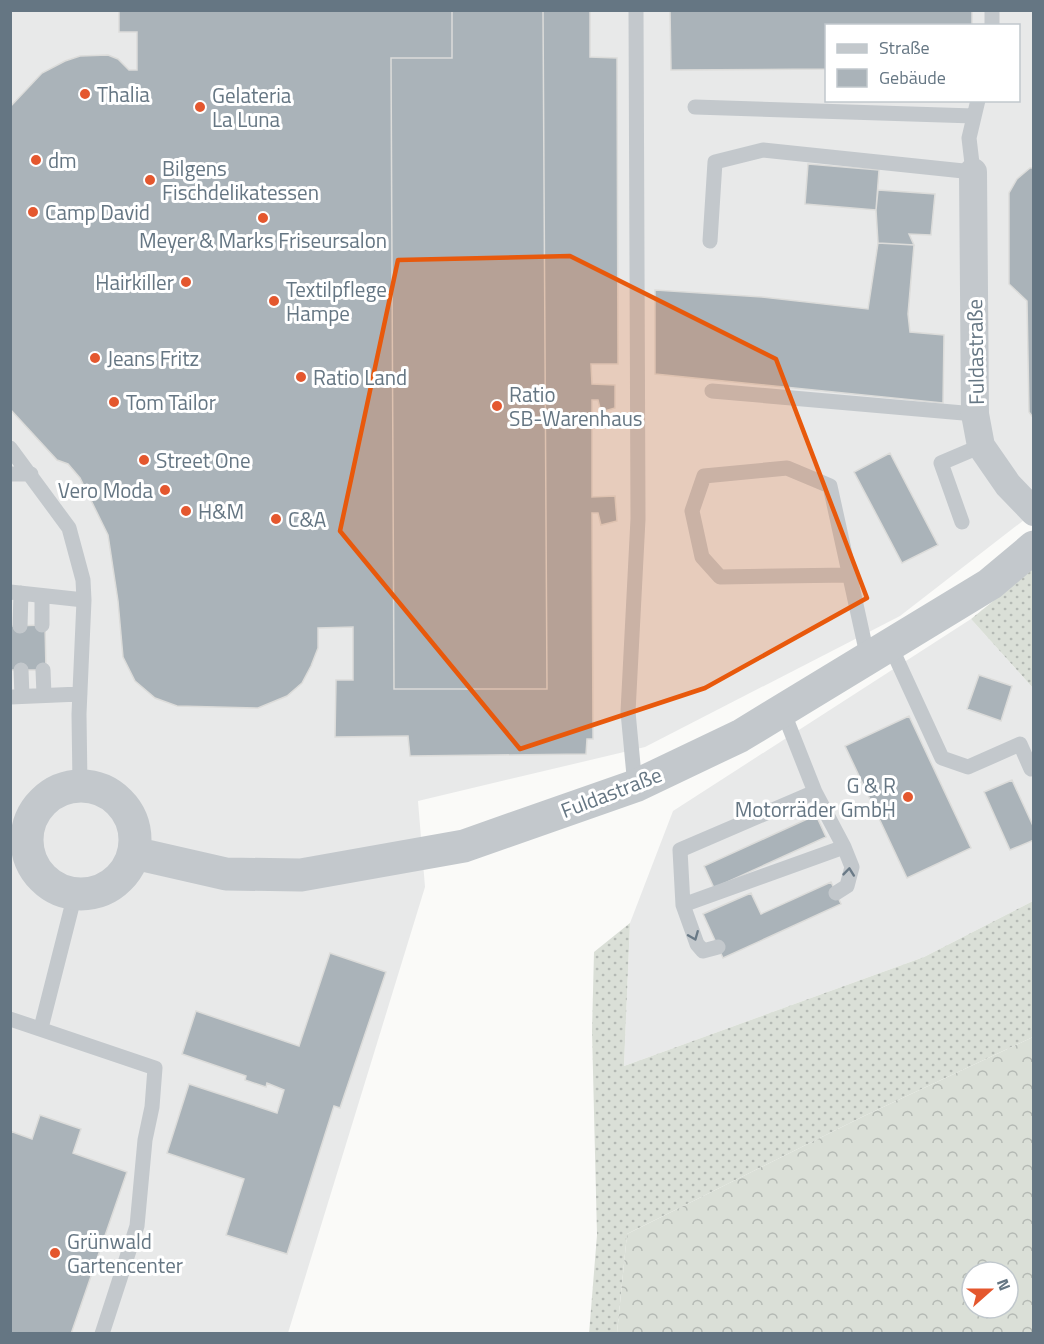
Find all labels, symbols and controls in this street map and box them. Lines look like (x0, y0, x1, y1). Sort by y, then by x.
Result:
legend (825, 24, 1020, 102)
text: Straße (879, 34, 930, 61)
text: Gebäude (879, 64, 946, 91)
place label: Thalia (97, 78, 150, 110)
place label: Gelateria La Luna (212, 79, 292, 135)
marker: Thalia (78, 87, 92, 101)
marker: Gelateria La Luna (193, 100, 207, 114)
place label: dm (48, 144, 77, 176)
place label: Bilgens Fischdelikatessen (162, 152, 319, 208)
marker: dm (29, 153, 43, 167)
marker: Bilgens Fischdelikatessen (143, 173, 157, 187)
place label: Camp David (45, 196, 150, 228)
marker: Camp David (26, 205, 40, 219)
marker: Meyer & Marks Friseursalon (256, 211, 270, 225)
place label: Meyer & Marks Friseursalon (139, 224, 387, 256)
place label: Hairkiller (95, 266, 174, 298)
place label: Textilpflege Hampe (286, 273, 387, 329)
marker: Hairkiller (179, 275, 193, 289)
marker: Textilpflege Hampe (267, 294, 281, 308)
street label: Fuldastraße (958, 299, 992, 405)
place label: Jeans Fritz (107, 342, 199, 374)
marker: Jeans Fritz (88, 351, 102, 365)
place label: Ratio Land (313, 361, 407, 393)
marker: Ratio Land (294, 370, 308, 384)
place label: Ratio SB-Warenhaus (509, 378, 643, 434)
place label: Tom Tailor (126, 386, 216, 418)
marker: Tom Tailor (107, 395, 121, 409)
marker: Ratio SB-Warenhaus (490, 399, 504, 413)
place label: Street One (156, 444, 251, 476)
marker: Street One (137, 453, 151, 467)
place label: Vero Moda (58, 474, 153, 506)
marker: Vero Moda (158, 483, 172, 497)
place label: H&M (198, 495, 244, 527)
place label: C&A (288, 503, 327, 535)
marker: H&M (179, 504, 193, 518)
marker: C&A (269, 512, 283, 526)
street label: Fuldastraße (556, 758, 666, 826)
place label: G & R Motorräder GmbH (735, 769, 896, 825)
marker: G & R Motorräder GmbH (901, 790, 915, 804)
one-way arrow (842, 867, 855, 877)
one-way arrow (687, 930, 700, 941)
place label: Grünwald Gartencenter (67, 1225, 183, 1281)
marker: Grünwald Gartencenter (48, 1246, 62, 1260)
north arrow (960, 1260, 1020, 1320)
text: N (991, 1275, 1017, 1294)

